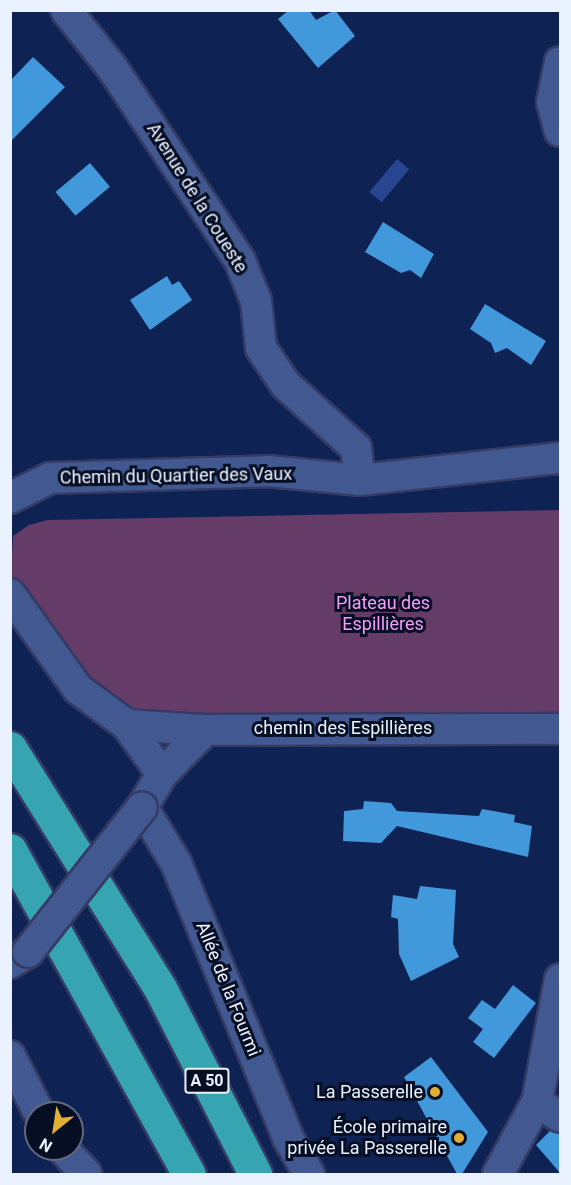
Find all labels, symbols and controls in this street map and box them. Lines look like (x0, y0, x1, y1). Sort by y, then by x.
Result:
street label: Avenue de la Coueste (142, 119, 252, 277)
street label: Chemin du Quartier des Vaux (60, 463, 292, 489)
park label: Plateau des Espillières (336, 593, 430, 636)
street label: chemin des Espillières (254, 717, 432, 739)
street label: Allée de la Fourmi (191, 919, 265, 1059)
road number: A 50 (183, 1068, 231, 1094)
place label: La Passerelle (316, 1081, 423, 1103)
marker: La Passerelle (428, 1085, 442, 1099)
north arrow (24, 1101, 84, 1161)
place label: École primaire privée La Passerelle (287, 1117, 447, 1160)
marker: École primaire privée La Passerelle (452, 1131, 466, 1145)
text: N (36, 1134, 55, 1156)

